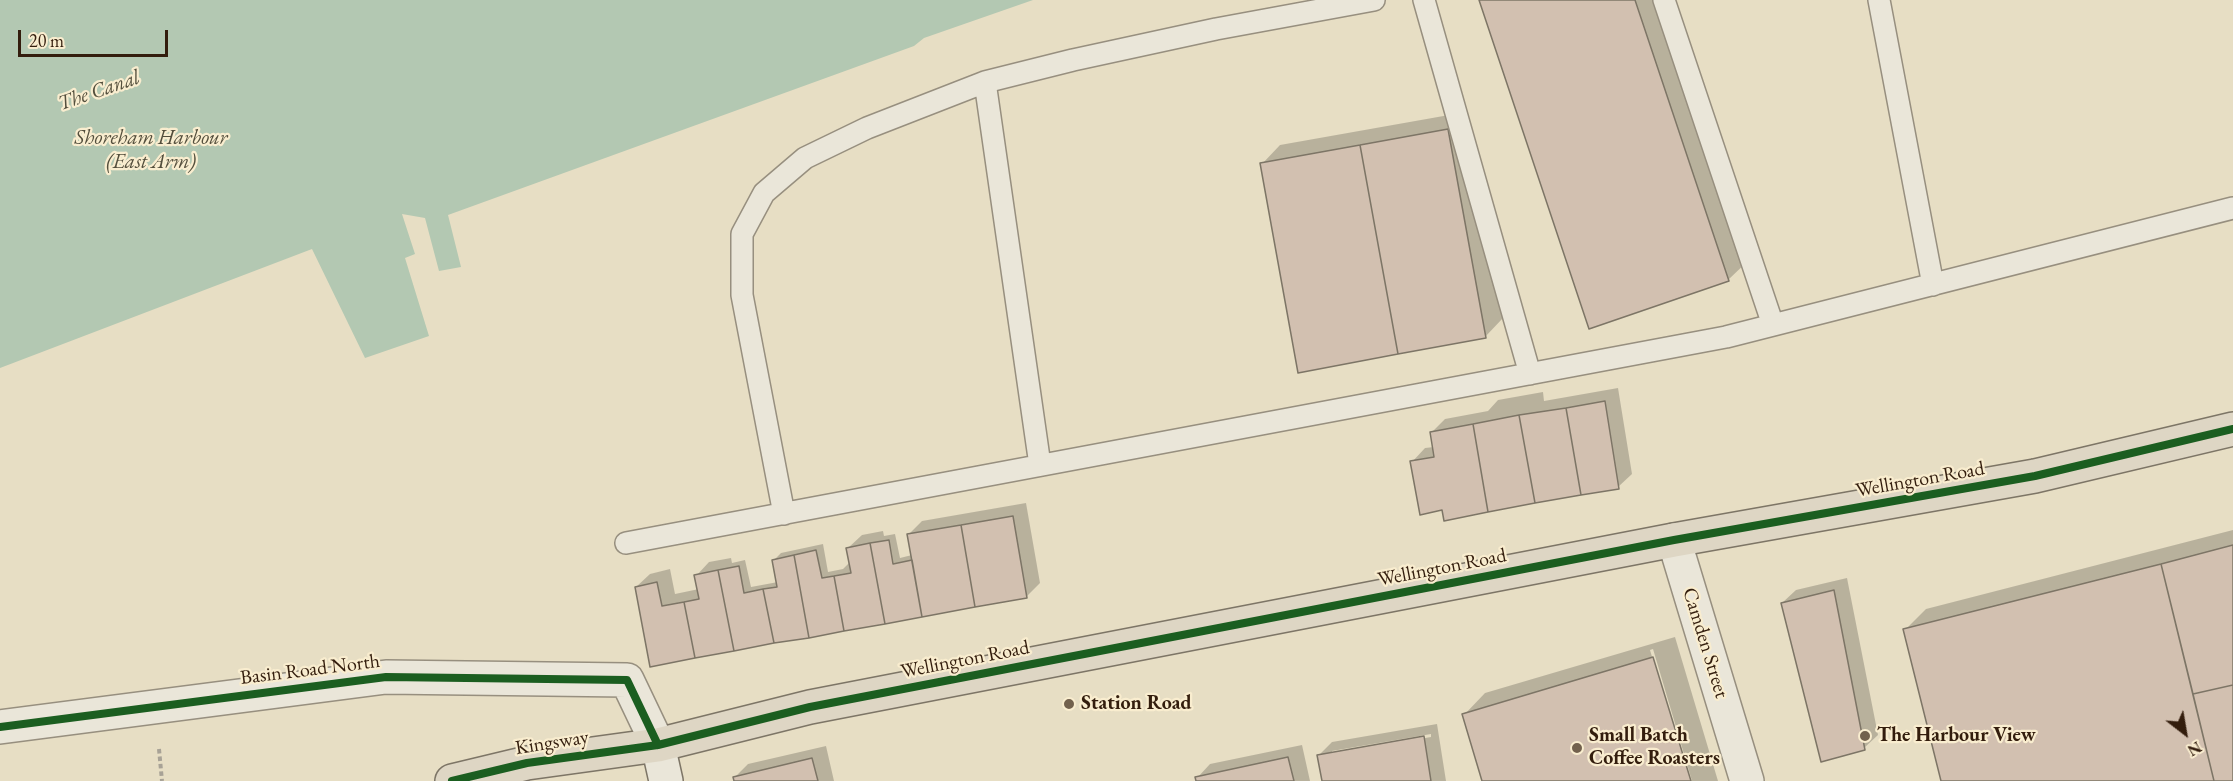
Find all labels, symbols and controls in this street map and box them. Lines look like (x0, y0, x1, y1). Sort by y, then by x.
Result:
scale bar (21, 18, 171, 56)
text: 20 m (29, 29, 64, 52)
water label: The Canal (55, 65, 143, 117)
water label: Shoreham Harbour (East Arm) (75, 125, 227, 175)
street label: Wellington Road (1854, 457, 1986, 503)
street label: Wellington Road (1376, 544, 1508, 592)
street label: Camden Street (1677, 585, 1733, 701)
street label: Wellington Road (899, 636, 1031, 684)
street label: Basin Road North (239, 650, 381, 690)
place label: Station Road (1081, 692, 1192, 716)
marker: Station Road (1062, 697, 1076, 711)
north arrow (2155, 703, 2215, 763)
place label: Small Batch Coffee Roasters (1589, 724, 1720, 771)
place label: The Harbour View (1877, 724, 2036, 748)
street label: Kingsway (513, 725, 591, 761)
marker: The Harbour View (1858, 729, 1872, 743)
text: N (2184, 737, 2205, 761)
marker: Small Batch Coffee Roasters (1570, 741, 1584, 755)

